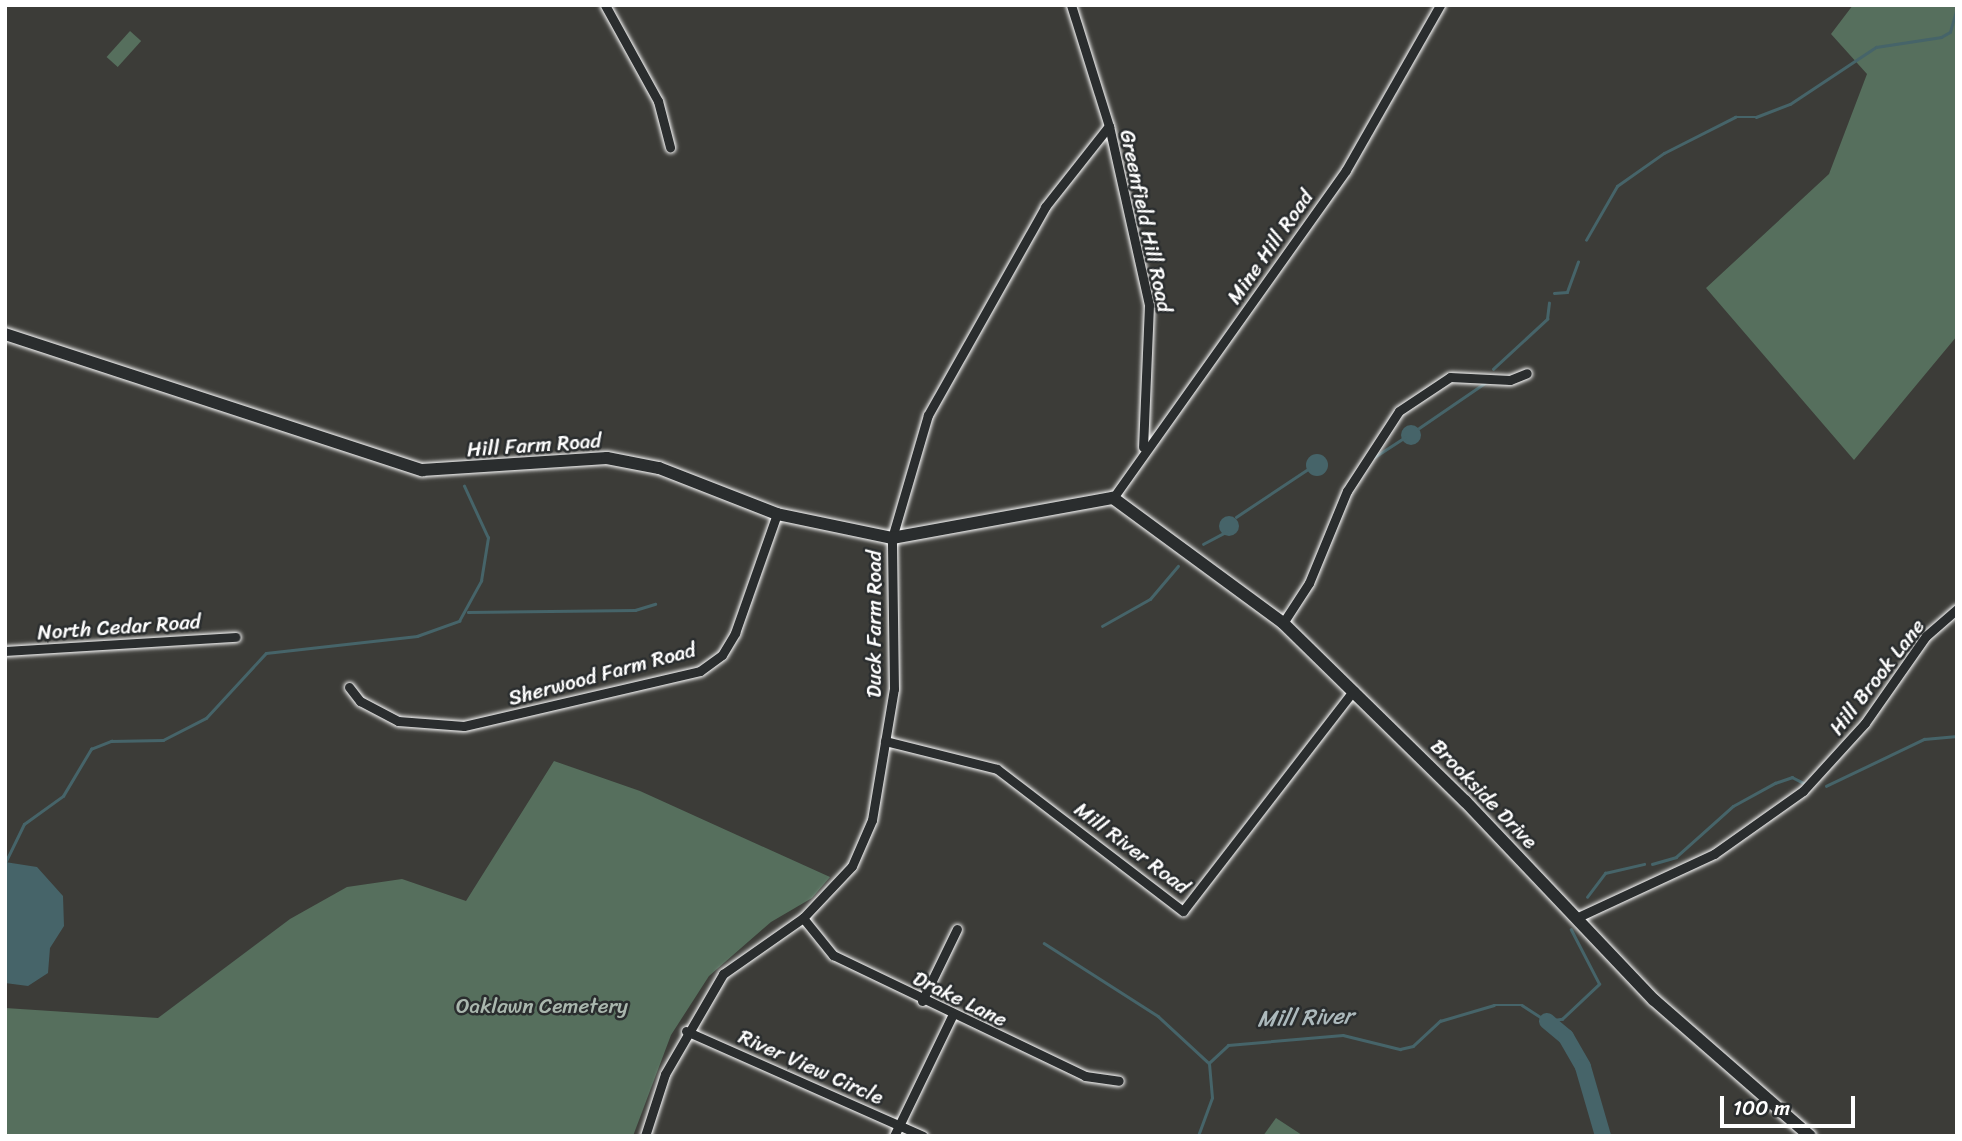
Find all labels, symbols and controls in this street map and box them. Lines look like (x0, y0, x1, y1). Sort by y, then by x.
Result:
street label: Greenfield Hill Road (1114, 127, 1178, 315)
street label: Mine Hill Road (1221, 185, 1319, 309)
street label: Hill Farm Road (466, 428, 602, 462)
street label: Duck Farm Road (861, 550, 887, 698)
street label: North Cedar Road (36, 609, 202, 645)
street label: Hill Brook Lane (1824, 614, 1930, 740)
street label: Sherwood Farm Road (506, 637, 698, 711)
street label: Brookside Drive (1425, 734, 1543, 854)
street label: Mill River Road (1069, 796, 1195, 900)
street label: Drake Lane (909, 965, 1011, 1033)
park label: Oaklawn Cemetery (456, 993, 628, 1019)
water label: Mill River (1256, 1003, 1354, 1033)
street label: River View Circle (734, 1024, 888, 1110)
scale bar (1724, 1082, 1859, 1126)
text: 100 m (1733, 1089, 1790, 1127)

